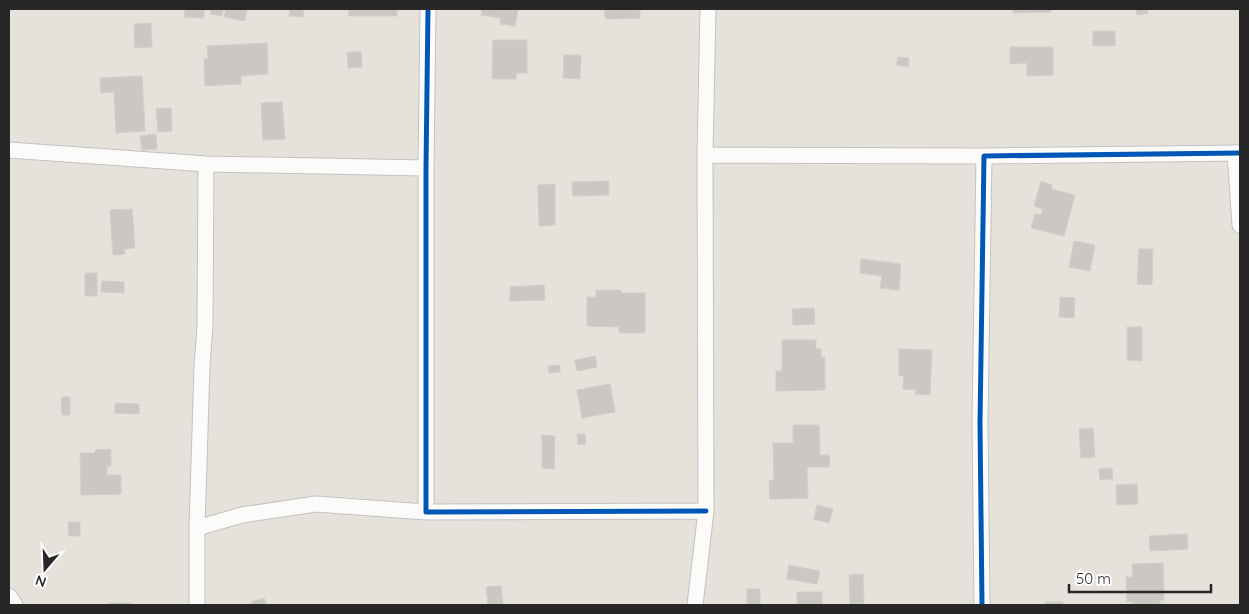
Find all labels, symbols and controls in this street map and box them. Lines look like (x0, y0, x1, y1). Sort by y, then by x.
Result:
north arrow (20, 544, 70, 594)
scale bar (1069, 562, 1212, 594)
text: 50 m (1076, 569, 1111, 588)
text: N (33, 571, 49, 591)

